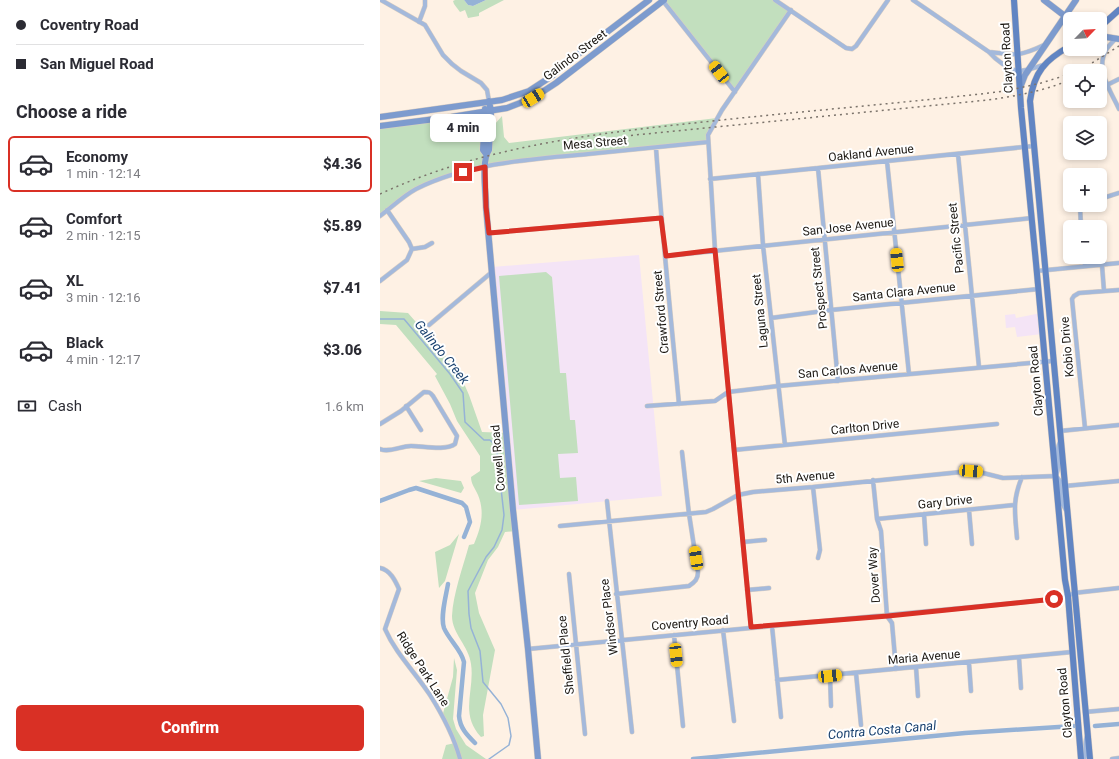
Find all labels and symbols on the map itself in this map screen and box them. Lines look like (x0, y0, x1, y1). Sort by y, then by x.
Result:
north arrow (1063, 12, 1107, 56)
street label: Clayton Road (998, 22, 1016, 94)
street label: Galindo Street (541, 27, 609, 83)
car (707, 59, 731, 85)
car (520, 87, 546, 109)
callout: 4 min (430, 114, 496, 142)
street label: Mesa Street (562, 133, 628, 153)
street label: Oakland Avenue (828, 142, 914, 164)
route end (454, 163, 472, 181)
street label: Pacific Street (945, 202, 967, 274)
street label: San Jose Avenue (802, 215, 894, 239)
street label: Prospect Street (808, 246, 830, 330)
car (890, 247, 904, 273)
street label: Crawford Street (650, 270, 672, 354)
street label: Laguna Street (749, 273, 771, 349)
street label: Santa Clara Avenue (852, 280, 956, 304)
street label: Kobio Drive (1057, 316, 1077, 378)
water label: Galindo Creek (412, 317, 473, 388)
street label: Clayton Road (1026, 345, 1046, 417)
street label: San Carlos Avenue (798, 359, 898, 381)
street label: Carlton Drive (830, 416, 900, 438)
street label: Cowell Road (488, 424, 508, 492)
car (959, 464, 983, 478)
street label: 5th Avenue (775, 467, 835, 487)
street label: Gary Drive (917, 492, 973, 512)
car (688, 545, 704, 571)
street label: Dover Way (865, 546, 883, 604)
street label: Windsor Place (597, 578, 621, 656)
route start (1045, 590, 1063, 608)
street label: Coventry Road (651, 613, 729, 633)
street label: Sheffield Place (555, 615, 577, 695)
street label: Ridge Park Lane (394, 629, 452, 709)
car (669, 642, 683, 668)
street label: Maria Avenue (887, 647, 961, 667)
street label: Clayton Road (1055, 667, 1075, 739)
car (817, 669, 843, 683)
water label: Contra Costa Canal (827, 718, 938, 742)

